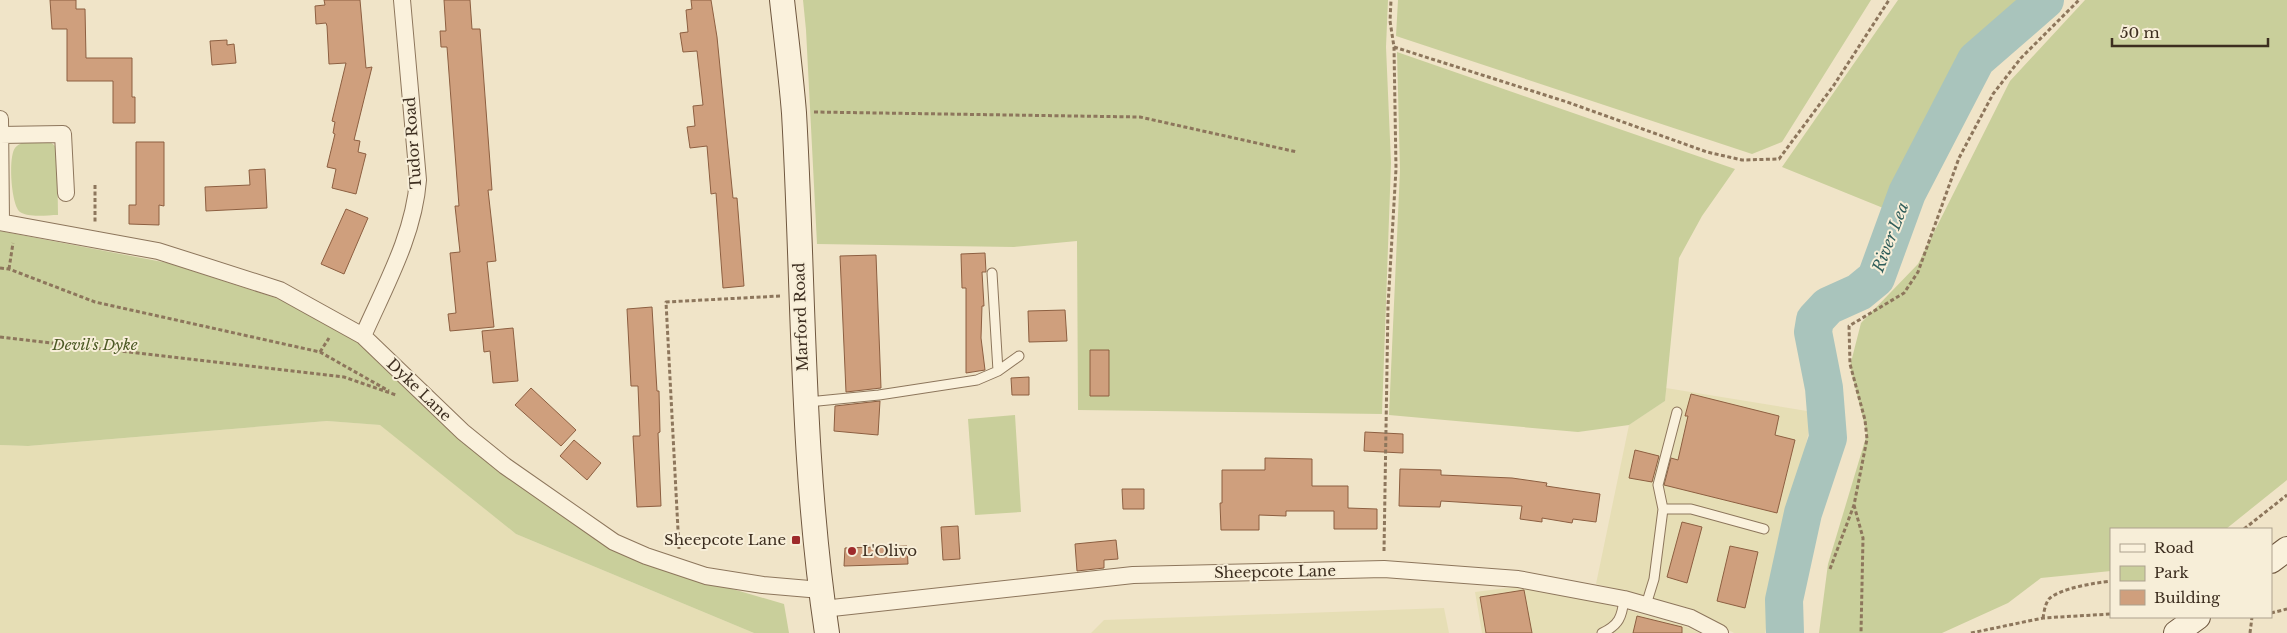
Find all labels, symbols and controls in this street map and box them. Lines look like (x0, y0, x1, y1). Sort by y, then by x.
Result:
scale bar (2112, 15, 2268, 47)
text: 50 m (2120, 23, 2160, 42)
street label: Tudor Road (400, 96, 425, 190)
water label: River Lea (1867, 199, 1912, 276)
street label: Marford Road (789, 262, 812, 372)
park label: Devil's Dyke (51, 335, 138, 354)
street label: Dyke Lane (383, 354, 456, 425)
legend (2110, 528, 2272, 618)
place label: Sheepcote Lane (664, 530, 786, 549)
marker: Sheepcote Lane (790, 534, 802, 546)
text: Road (2154, 538, 2194, 557)
place label: L'Olivo (862, 541, 917, 560)
marker: L'Olivo (846, 545, 858, 557)
street label: Sheepcote Lane (1214, 561, 1336, 582)
text: Park (2154, 563, 2190, 582)
text: Building (2154, 588, 2221, 607)

